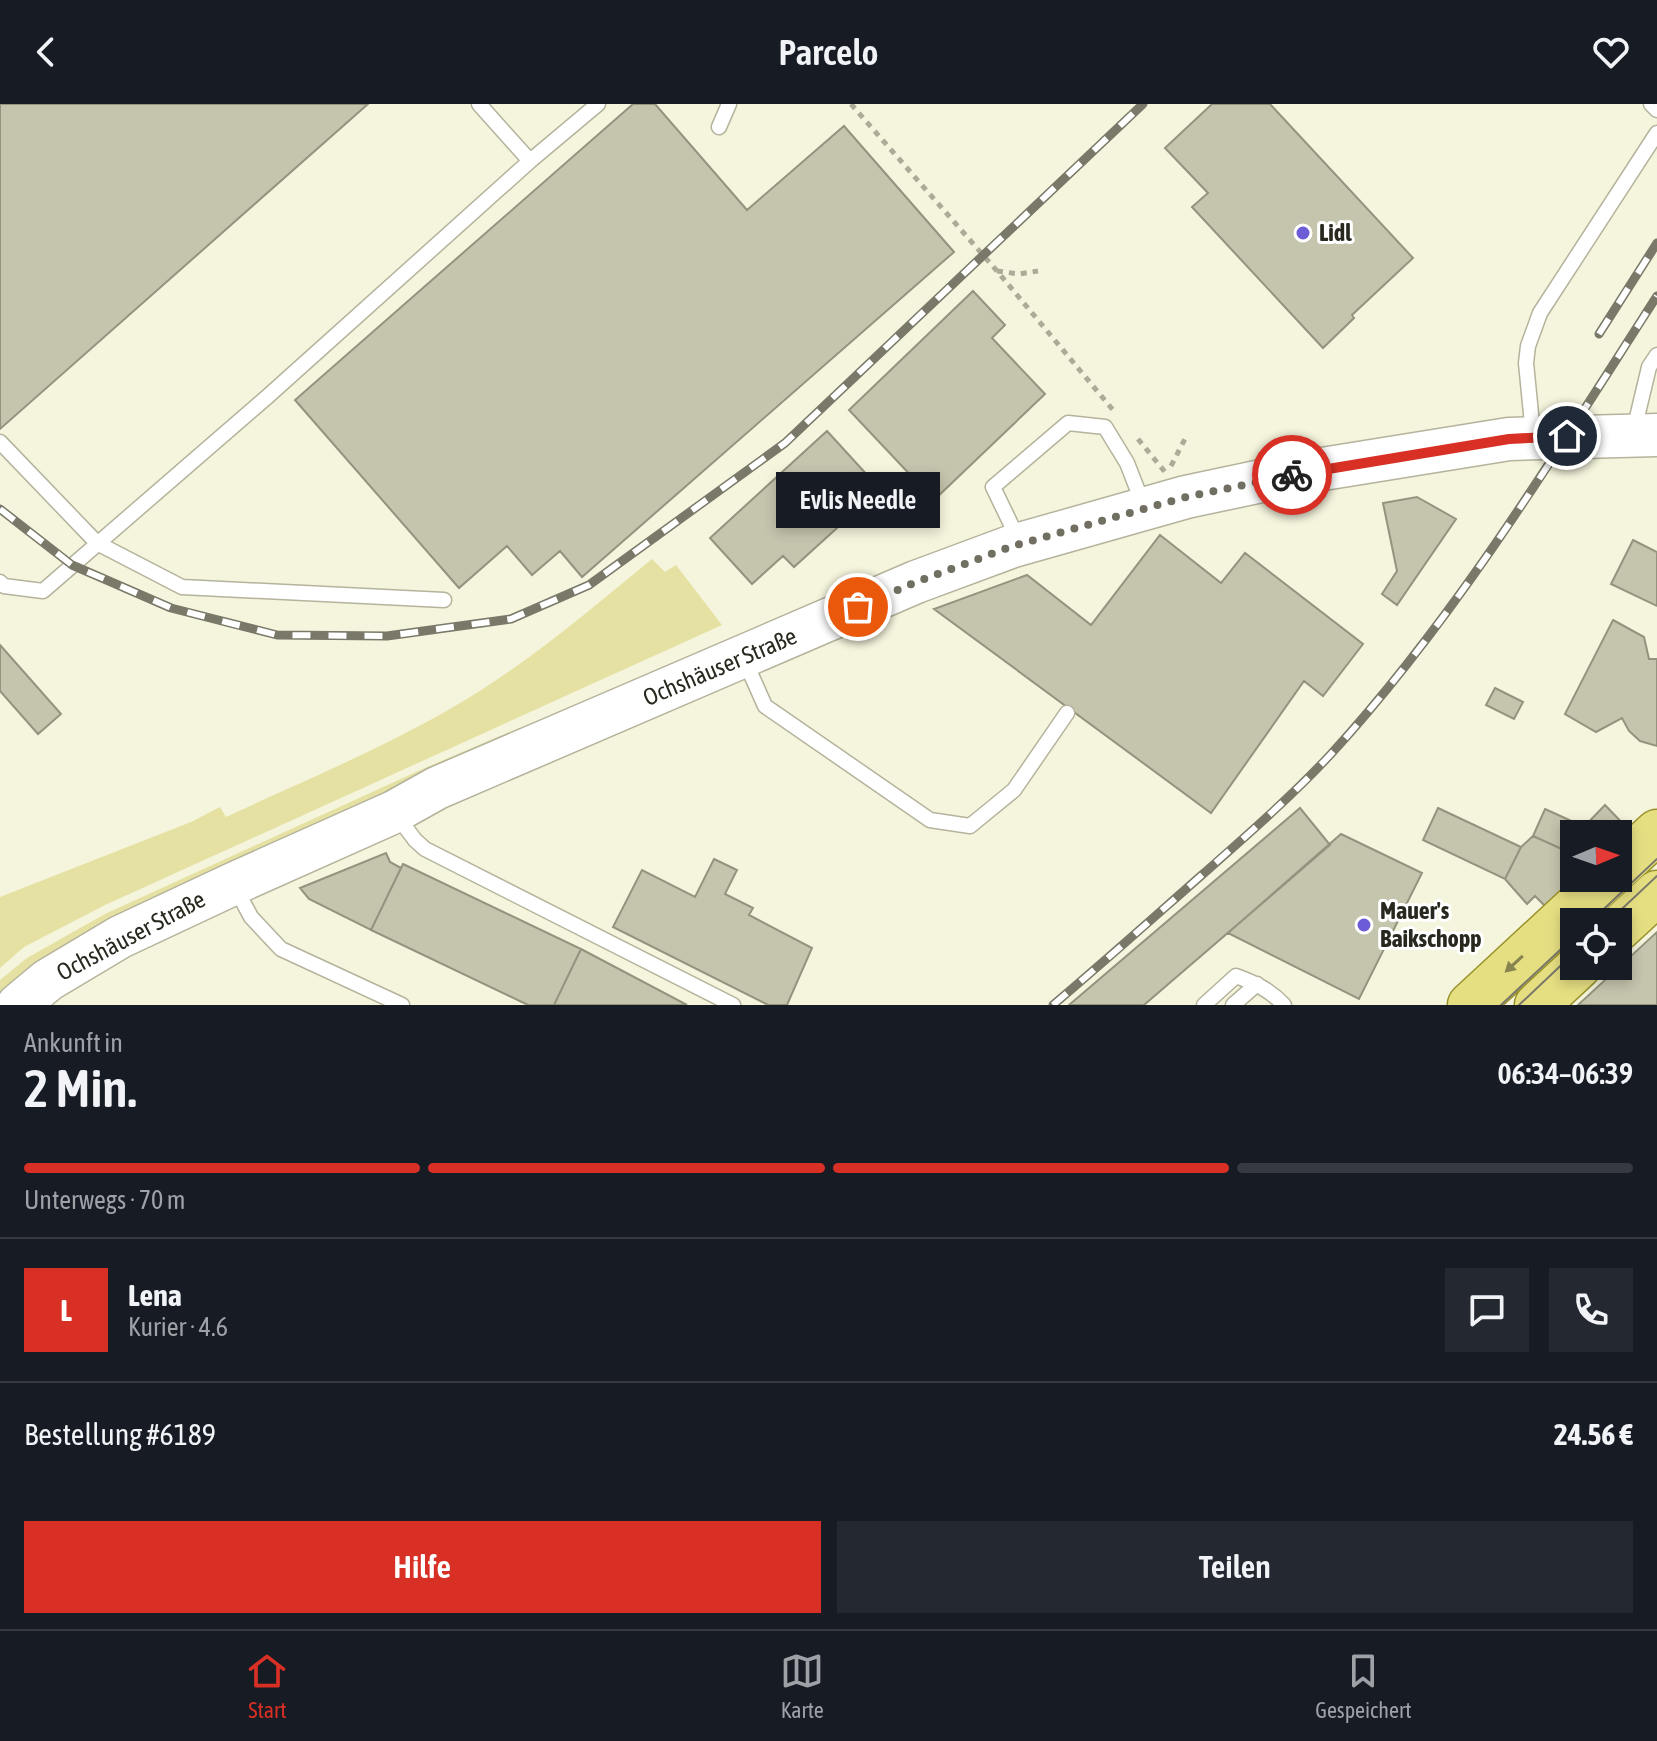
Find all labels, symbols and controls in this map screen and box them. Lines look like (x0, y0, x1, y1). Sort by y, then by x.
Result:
icon: back (24, 30, 68, 74)
icon: heart (1589, 30, 1633, 74)
text: Parcelo (778, 31, 879, 73)
place label: Lidl (1319, 219, 1352, 246)
marker: Lidl (1294, 224, 1312, 242)
pin (1533, 402, 1601, 470)
icon: home (1545, 414, 1589, 458)
courier (1252, 435, 1332, 515)
icon: bike (1270, 453, 1314, 497)
callout: Evlis Needle (776, 471, 940, 527)
text: Evlis Needle (800, 485, 916, 515)
pin (824, 573, 892, 641)
icon: bag (836, 585, 880, 629)
street label: Ochshäuser Straße (639, 622, 801, 711)
north arrow (1560, 820, 1632, 892)
map controls (1560, 820, 1632, 980)
street label: Ochshäuser Straße (52, 885, 210, 986)
place label: Mauer's Baikschopp (1380, 897, 1482, 952)
button: locate (1560, 908, 1632, 980)
marker: Mauer's Baikschopp (1355, 916, 1373, 934)
one-way arrow (1505, 955, 1524, 973)
text: Ankunft in (24, 1028, 123, 1058)
text: 06:34–06:39 (1498, 1056, 1633, 1090)
text: 2 Min. (24, 1058, 137, 1118)
text: Unterwegs · 70 m (24, 1185, 186, 1215)
button: chat (1445, 1268, 1529, 1352)
button: phone (1549, 1268, 1633, 1352)
text: Lena (128, 1278, 182, 1312)
text: L (60, 1293, 72, 1327)
text: Kurier · 4.6 (128, 1312, 228, 1342)
text: Bestellung #6189 (24, 1417, 216, 1451)
text: 24.56 € (1554, 1417, 1633, 1451)
button: Hilfe (24, 1521, 821, 1613)
button: Teilen (837, 1521, 1633, 1613)
tab: Start (245, 1649, 289, 1723)
tab: Karte (780, 1649, 824, 1723)
tab: Gespeichert (1315, 1649, 1412, 1723)

